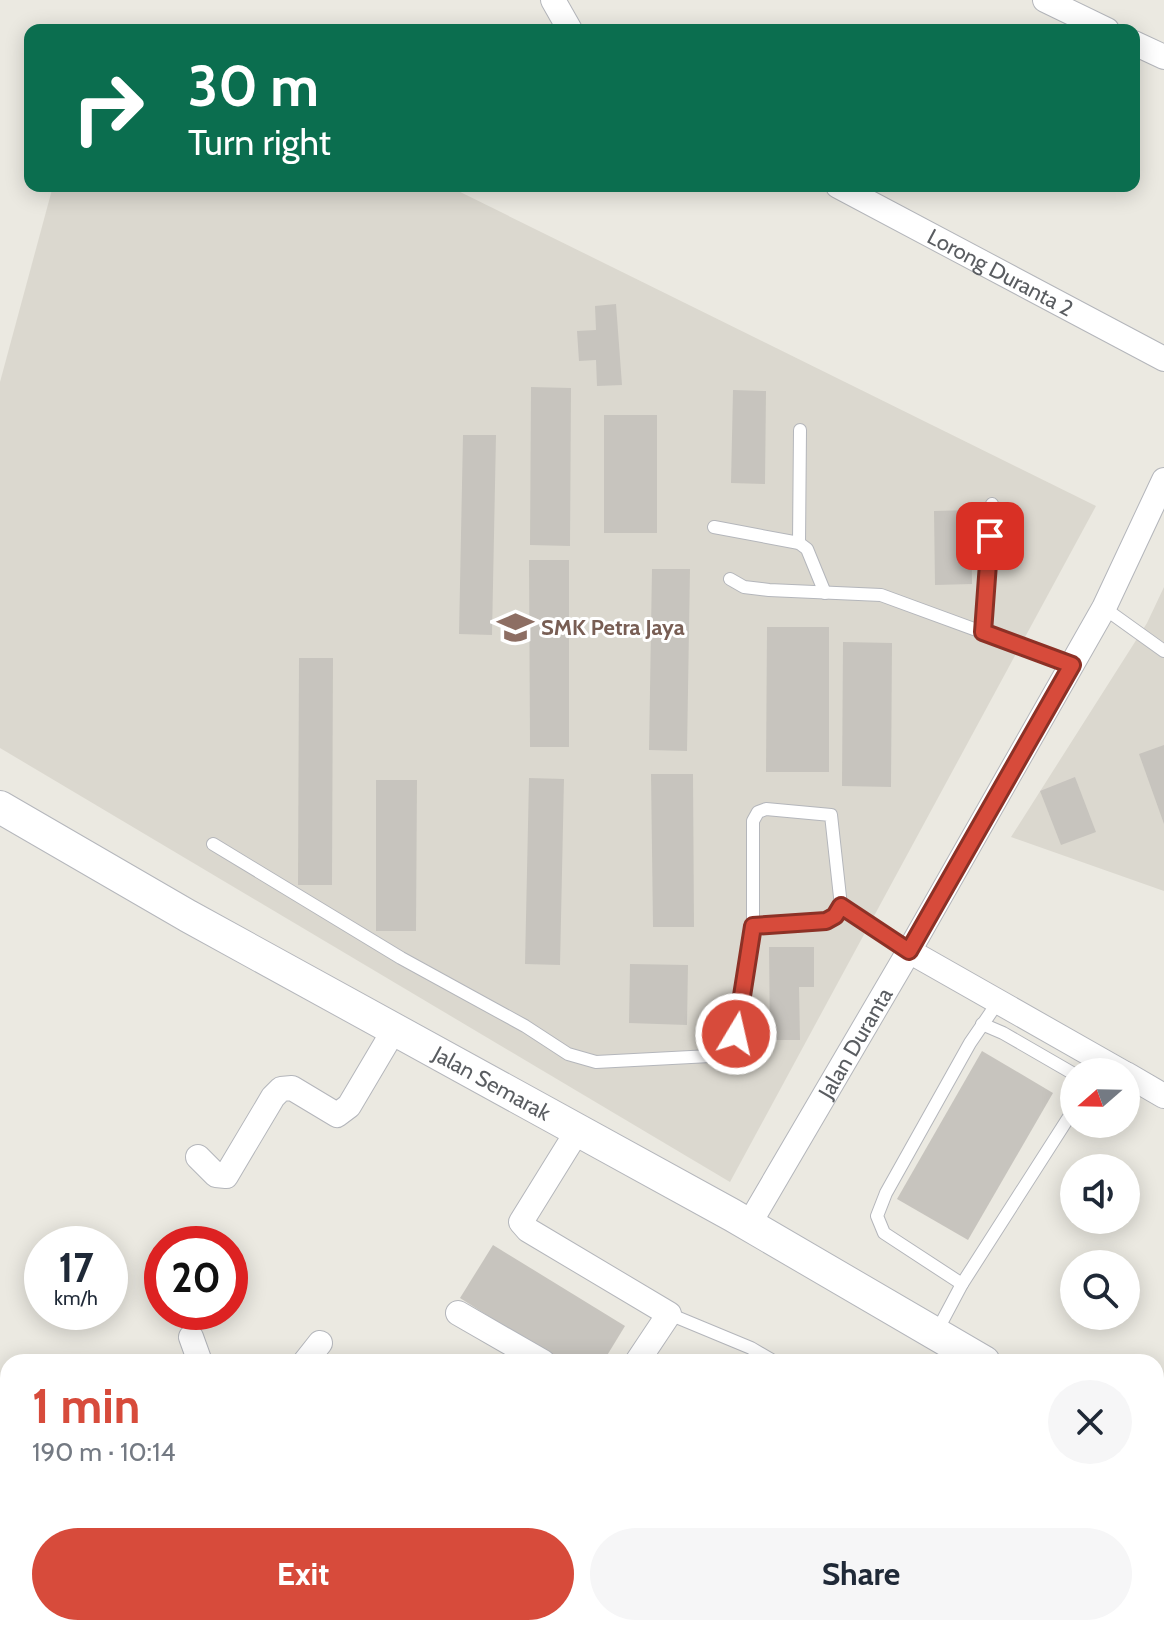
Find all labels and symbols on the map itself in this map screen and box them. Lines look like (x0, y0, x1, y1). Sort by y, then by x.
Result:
street label: Lorong Duranta 2 (923, 223, 1078, 322)
pin (956, 502, 1024, 570)
school or university icon: SMK Petra Jaya (496, 608, 534, 646)
place label: SMK Petra Jaya (541, 614, 685, 641)
street label: Jalan Duranta (812, 983, 899, 1104)
position arrow (694, 992, 778, 1076)
street label: Jalan Semarak (427, 1040, 555, 1127)
north arrow (1060, 1058, 1140, 1138)
speed limit sign: 20 (144, 1226, 248, 1330)

